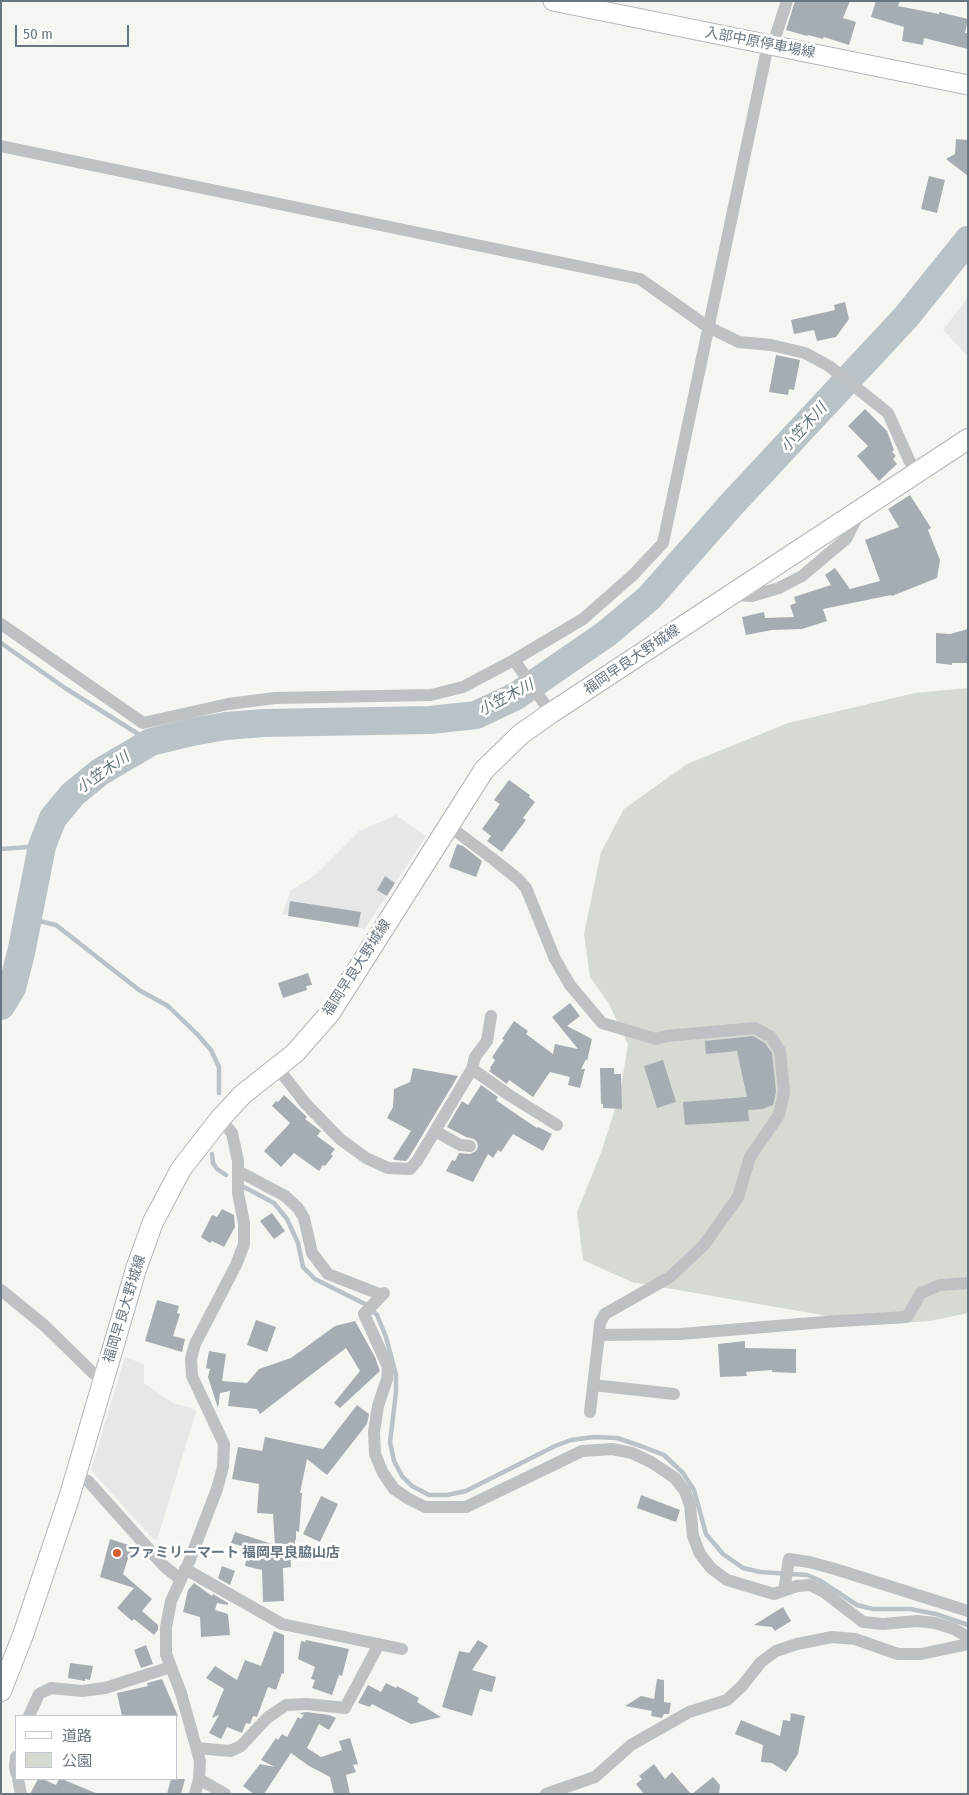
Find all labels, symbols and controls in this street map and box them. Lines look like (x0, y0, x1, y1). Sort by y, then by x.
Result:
scale bar (18, 15, 131, 47)
street label: 入部中原停車場線 (703, 24, 817, 62)
text: 50 m (23, 25, 53, 43)
water label: 小笠木川 (777, 400, 831, 456)
street label: 福岡早良大野城線 (581, 622, 683, 698)
water label: 小笠木川 (475, 676, 537, 720)
water label: 小笠木川 (73, 748, 133, 798)
street label: 福岡早良大野城線 (319, 916, 395, 1020)
street label: 福岡早良大野城線 (101, 1253, 149, 1365)
place label: ファミリーマート 福岡早良脇山店 (127, 1545, 340, 1561)
marker: ファミリーマート 福岡早良脇山店 (111, 1547, 123, 1559)
legend (15, 1715, 178, 1780)
text: 道路 (62, 1727, 92, 1745)
text: 公園 (62, 1752, 92, 1770)

